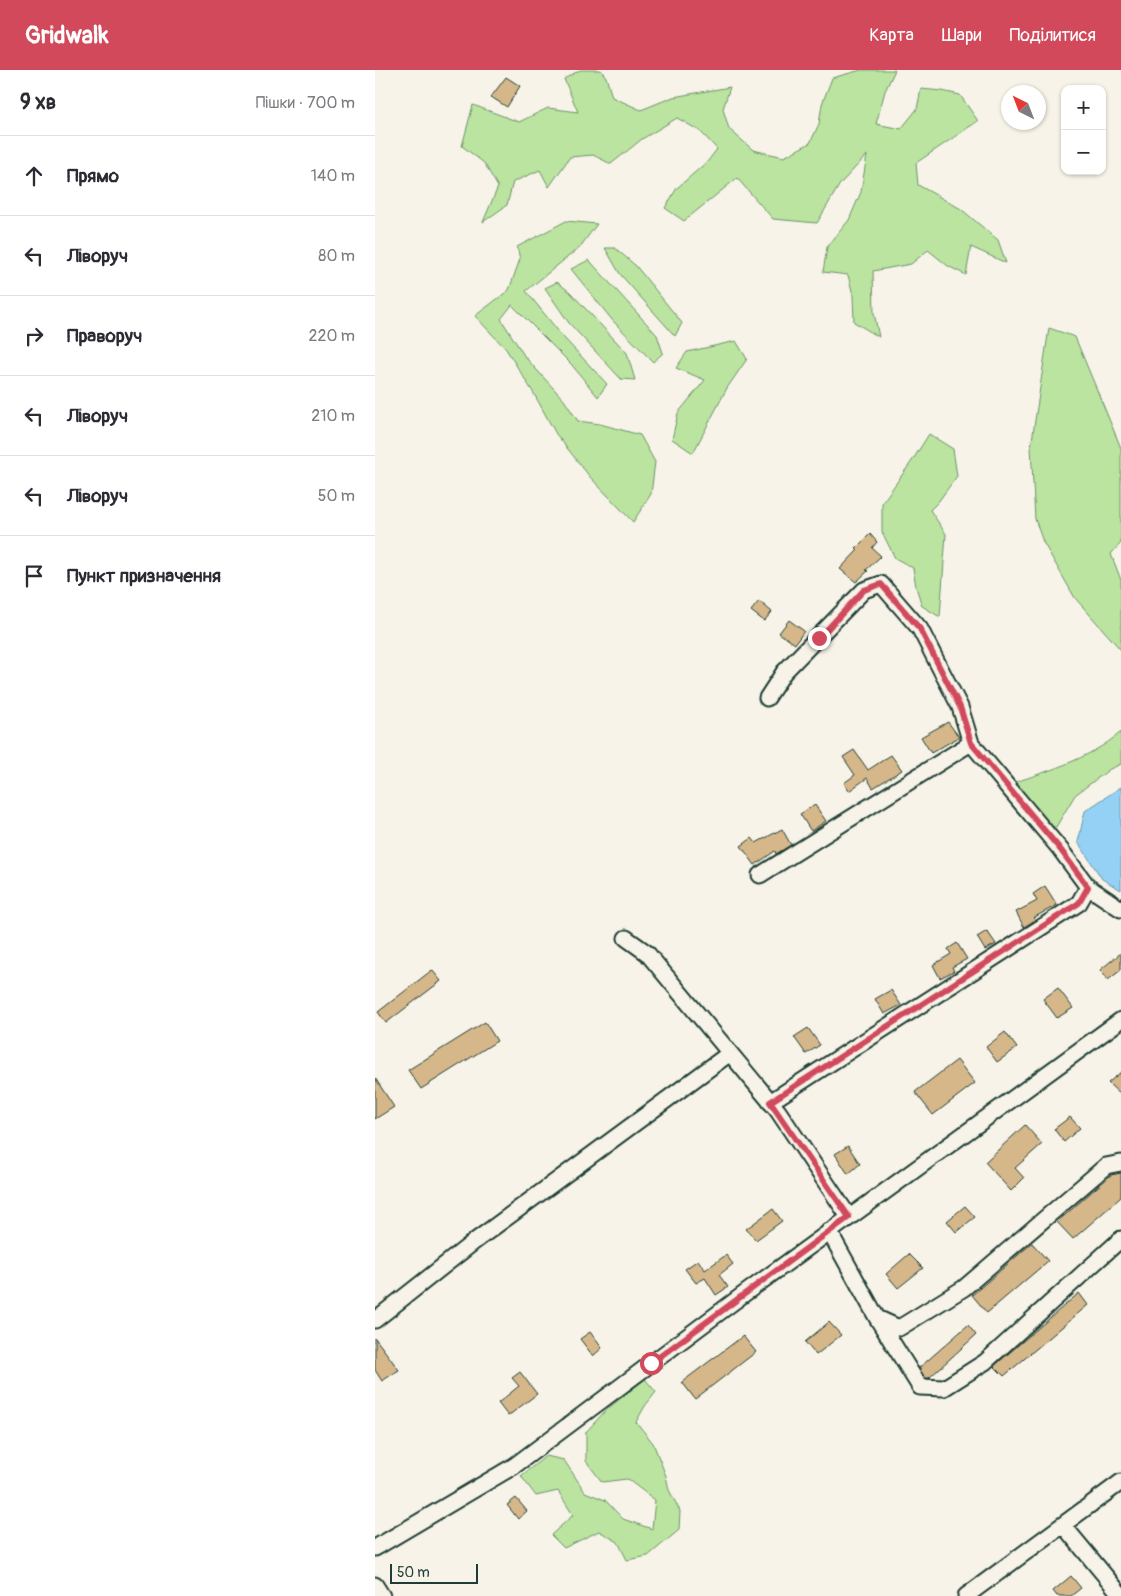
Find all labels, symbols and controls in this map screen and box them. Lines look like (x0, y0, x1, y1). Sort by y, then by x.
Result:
text: Gridwalk (25, 21, 109, 50)
text: Карта (869, 24, 914, 47)
text: Шари (942, 24, 981, 47)
text: Поділитися (1009, 24, 1096, 47)
north arrow (1001, 85, 1046, 130)
map controls (1061, 85, 1106, 175)
button: + (1061, 85, 1106, 130)
text: 9 хв (20, 89, 56, 116)
text: Пішки · 700 m (256, 93, 355, 113)
button: − (1061, 130, 1106, 175)
icon: ahead (20, 162, 48, 190)
text: Прямо (67, 164, 119, 188)
text: 140 m (311, 166, 355, 186)
icon: left (20, 242, 48, 270)
text: Ліворуч (67, 244, 128, 268)
text: 80 m (318, 246, 355, 266)
icon: right (20, 322, 48, 350)
text: Праворуч (67, 324, 142, 348)
text: 220 m (309, 326, 355, 346)
icon: left (20, 402, 48, 430)
text: Ліворуч (67, 404, 128, 428)
text: 210 m (311, 406, 355, 426)
icon: left (20, 482, 48, 510)
text: Ліворуч (67, 484, 128, 508)
text: 50 m (318, 486, 355, 506)
icon: arrive (20, 562, 48, 590)
text: Пункт призначення (67, 564, 221, 588)
route end (808, 627, 831, 650)
route start (640, 1352, 663, 1375)
scale bar (390, 1561, 477, 1584)
text: 50 m (397, 1564, 430, 1581)

